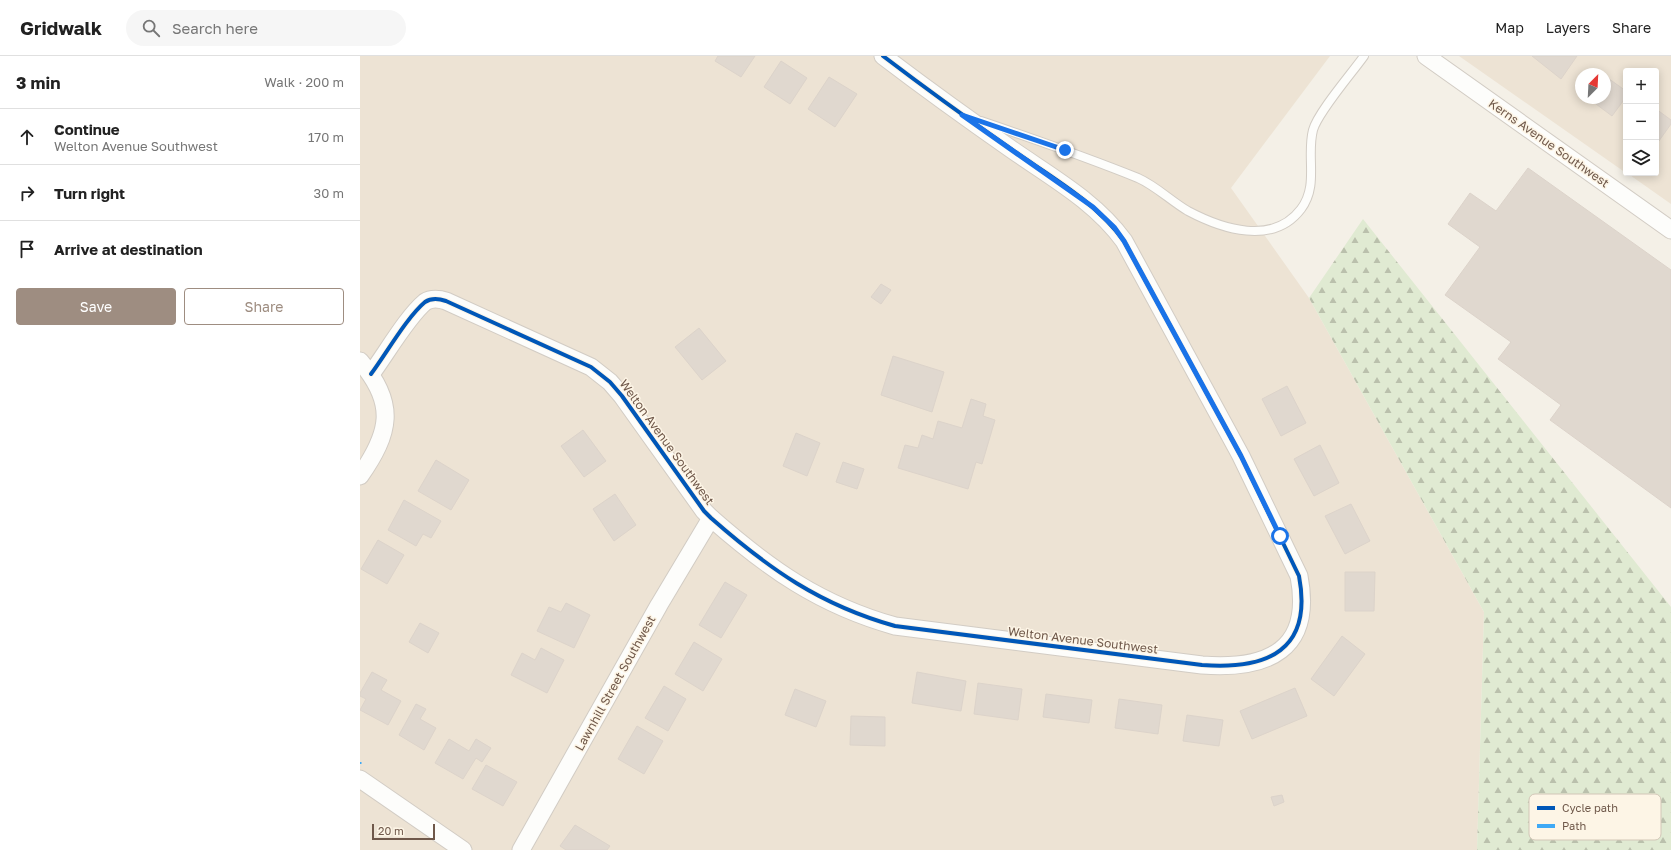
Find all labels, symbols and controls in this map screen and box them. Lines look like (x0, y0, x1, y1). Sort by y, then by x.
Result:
search box (126, 10, 406, 46)
text: Gridwalk (20, 16, 102, 39)
icon: search (140, 17, 162, 39)
text: Search here (172, 19, 258, 37)
text: Map (1495, 19, 1524, 36)
text: Layers (1546, 19, 1590, 36)
text: Share (1612, 19, 1651, 36)
north arrow (1575, 68, 1611, 104)
map controls (1623, 68, 1659, 176)
button: + (1623, 68, 1659, 104)
text: 3 min (16, 72, 60, 93)
text: Walk · 200 m (264, 74, 344, 90)
street label: Kerns Avenue Southwest (1486, 96, 1612, 190)
button: − (1623, 104, 1659, 140)
text: Continue (54, 120, 120, 138)
icon: ahead (16, 126, 38, 148)
text: 170 m (308, 129, 344, 145)
text: Welton Avenue Southwest (54, 138, 218, 154)
button: layers (1623, 140, 1659, 176)
route end (1056, 141, 1074, 159)
icon: right (16, 182, 38, 204)
text: Turn right (54, 184, 125, 202)
text: 30 m (314, 185, 344, 201)
icon: arrive (16, 238, 38, 260)
text: Arrive at destination (54, 240, 203, 258)
button: Save (16, 288, 176, 325)
button: Share (184, 288, 344, 325)
street label: Welton Avenue Southwest (616, 376, 718, 508)
route start (1271, 527, 1289, 545)
street label: Lawnhill Street Southwest (571, 613, 659, 753)
street label: Welton Avenue Southwest (1007, 623, 1159, 657)
legend (1529, 794, 1661, 840)
text: Cycle path (1562, 801, 1618, 814)
text: Path (1562, 819, 1586, 832)
scale bar (372, 822, 435, 841)
text: 20 m (378, 824, 404, 837)

